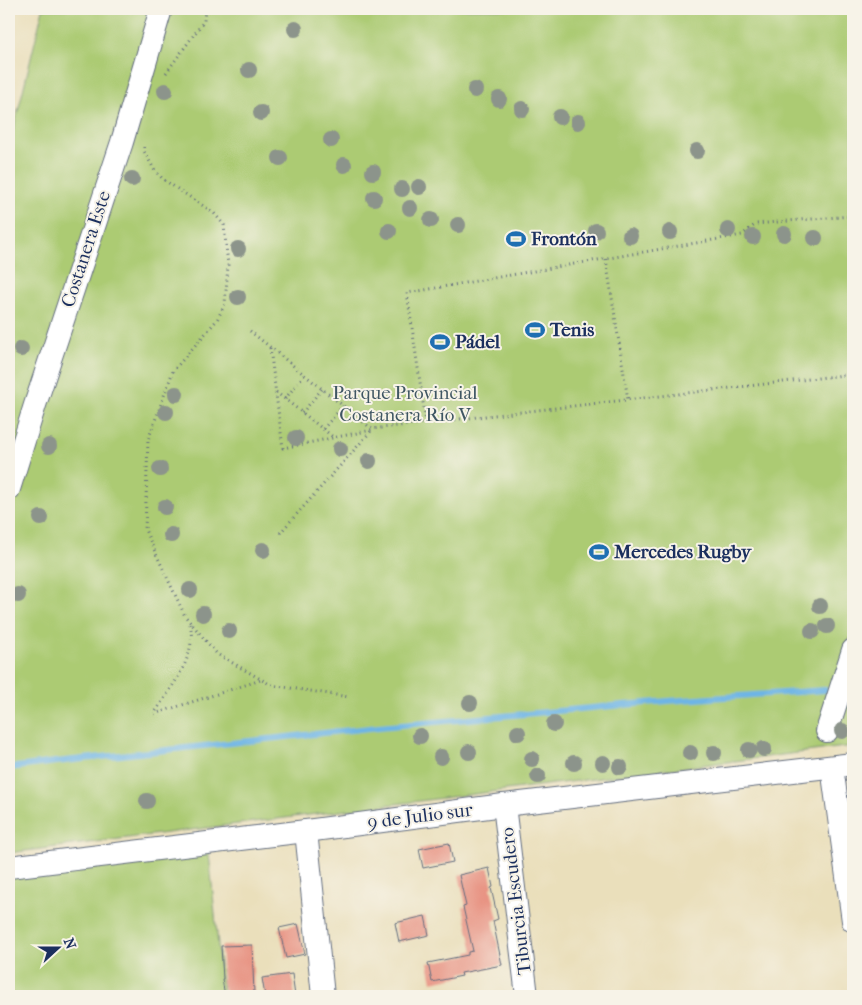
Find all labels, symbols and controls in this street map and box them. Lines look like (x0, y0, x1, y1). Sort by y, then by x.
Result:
street label: Costanera Este (57, 188, 115, 310)
sports icon: Frontón (505, 228, 527, 250)
place label: Frontón (530, 228, 598, 250)
sports icon: Tenis (524, 319, 546, 341)
place label: Tenis (549, 319, 594, 341)
sports icon: Pádel (429, 331, 451, 353)
place label: Pádel (455, 331, 501, 353)
park label: Parque Provincial Costanera Río V (333, 382, 477, 426)
sports icon: Mercedes Rugby (588, 541, 610, 563)
place label: Mercedes Rugby (613, 541, 752, 563)
street label: 9 de Julio sur (366, 799, 475, 833)
street label: Tiburcia Escudero (496, 826, 536, 976)
north arrow (32, 922, 82, 972)
text: N (60, 936, 80, 952)

